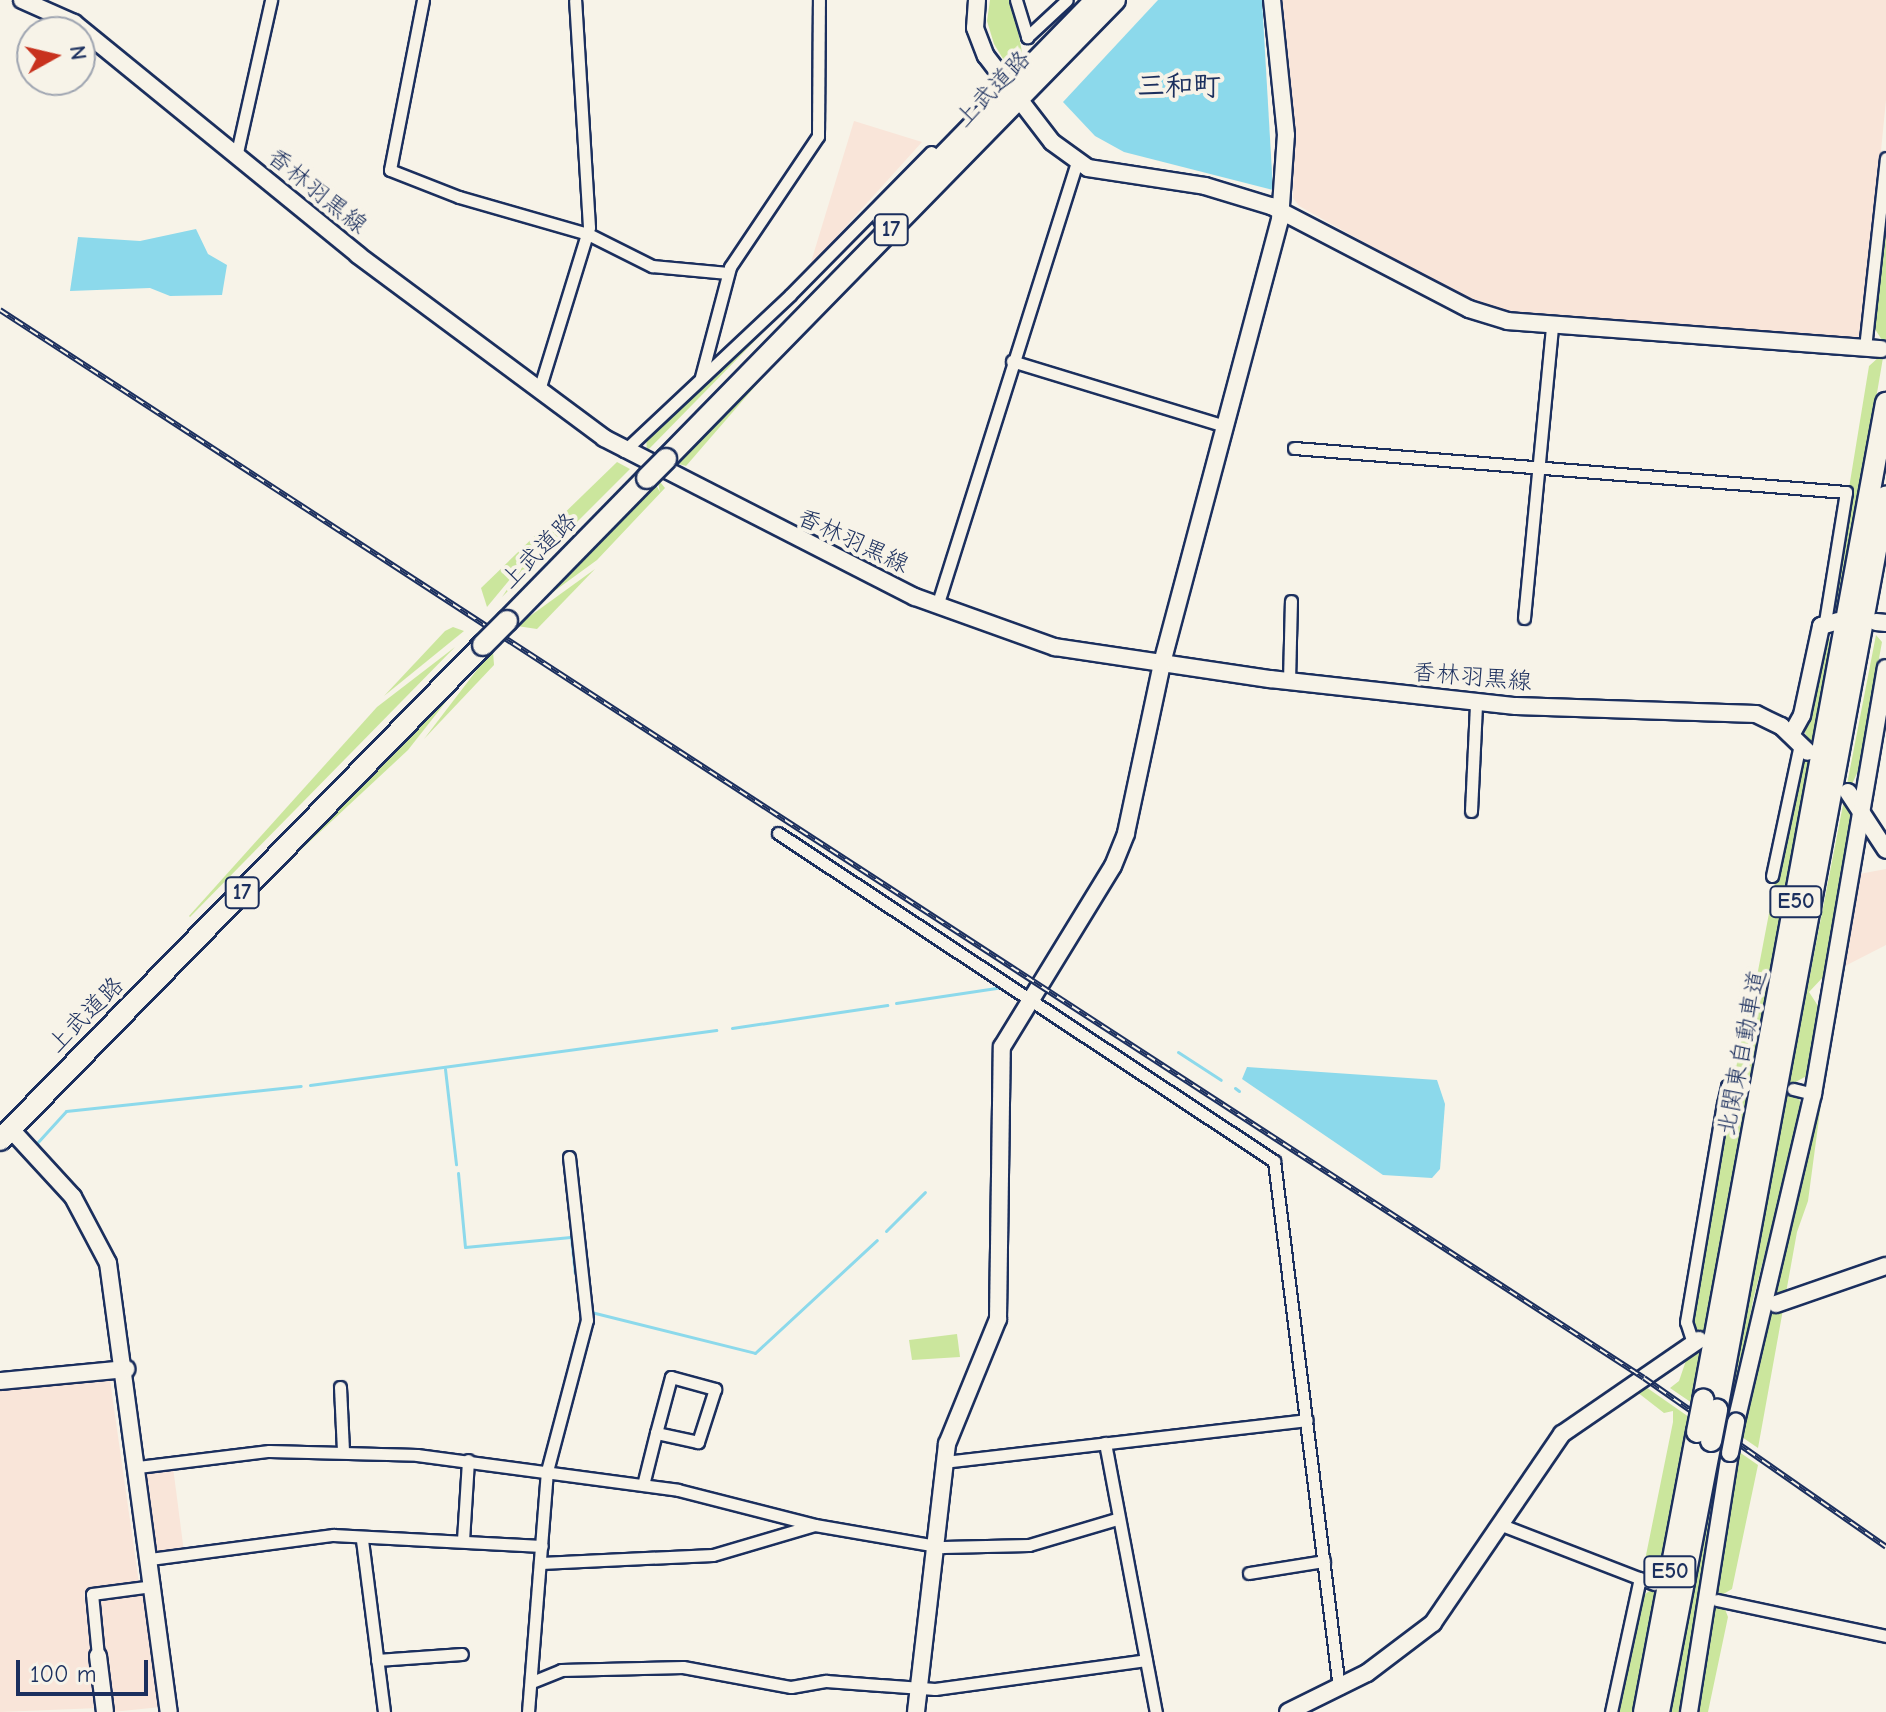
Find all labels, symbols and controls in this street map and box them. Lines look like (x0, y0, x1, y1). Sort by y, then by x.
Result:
north arrow (16, 16, 96, 96)
text: N (64, 44, 92, 62)
street label: 上武道路 (949, 44, 1037, 134)
district label: 三和町 (1137, 69, 1221, 103)
street label: 香林羽黒線 (261, 142, 373, 240)
road number: 17 (873, 212, 909, 248)
street label: 香林羽黒線 (793, 503, 913, 579)
street label: 上武道路 (495, 507, 583, 595)
street label: 香林羽黒線 (1411, 657, 1533, 697)
road number: 17 (224, 875, 260, 911)
road number: E50 (1768, 884, 1824, 920)
street label: 北関東自動車道 (1712, 968, 1772, 1138)
street label: 上武道路 (42, 971, 130, 1059)
road number: E50 (1642, 1554, 1698, 1590)
scale bar (20, 1644, 152, 1694)
text: 100 m (30, 1660, 97, 1688)

